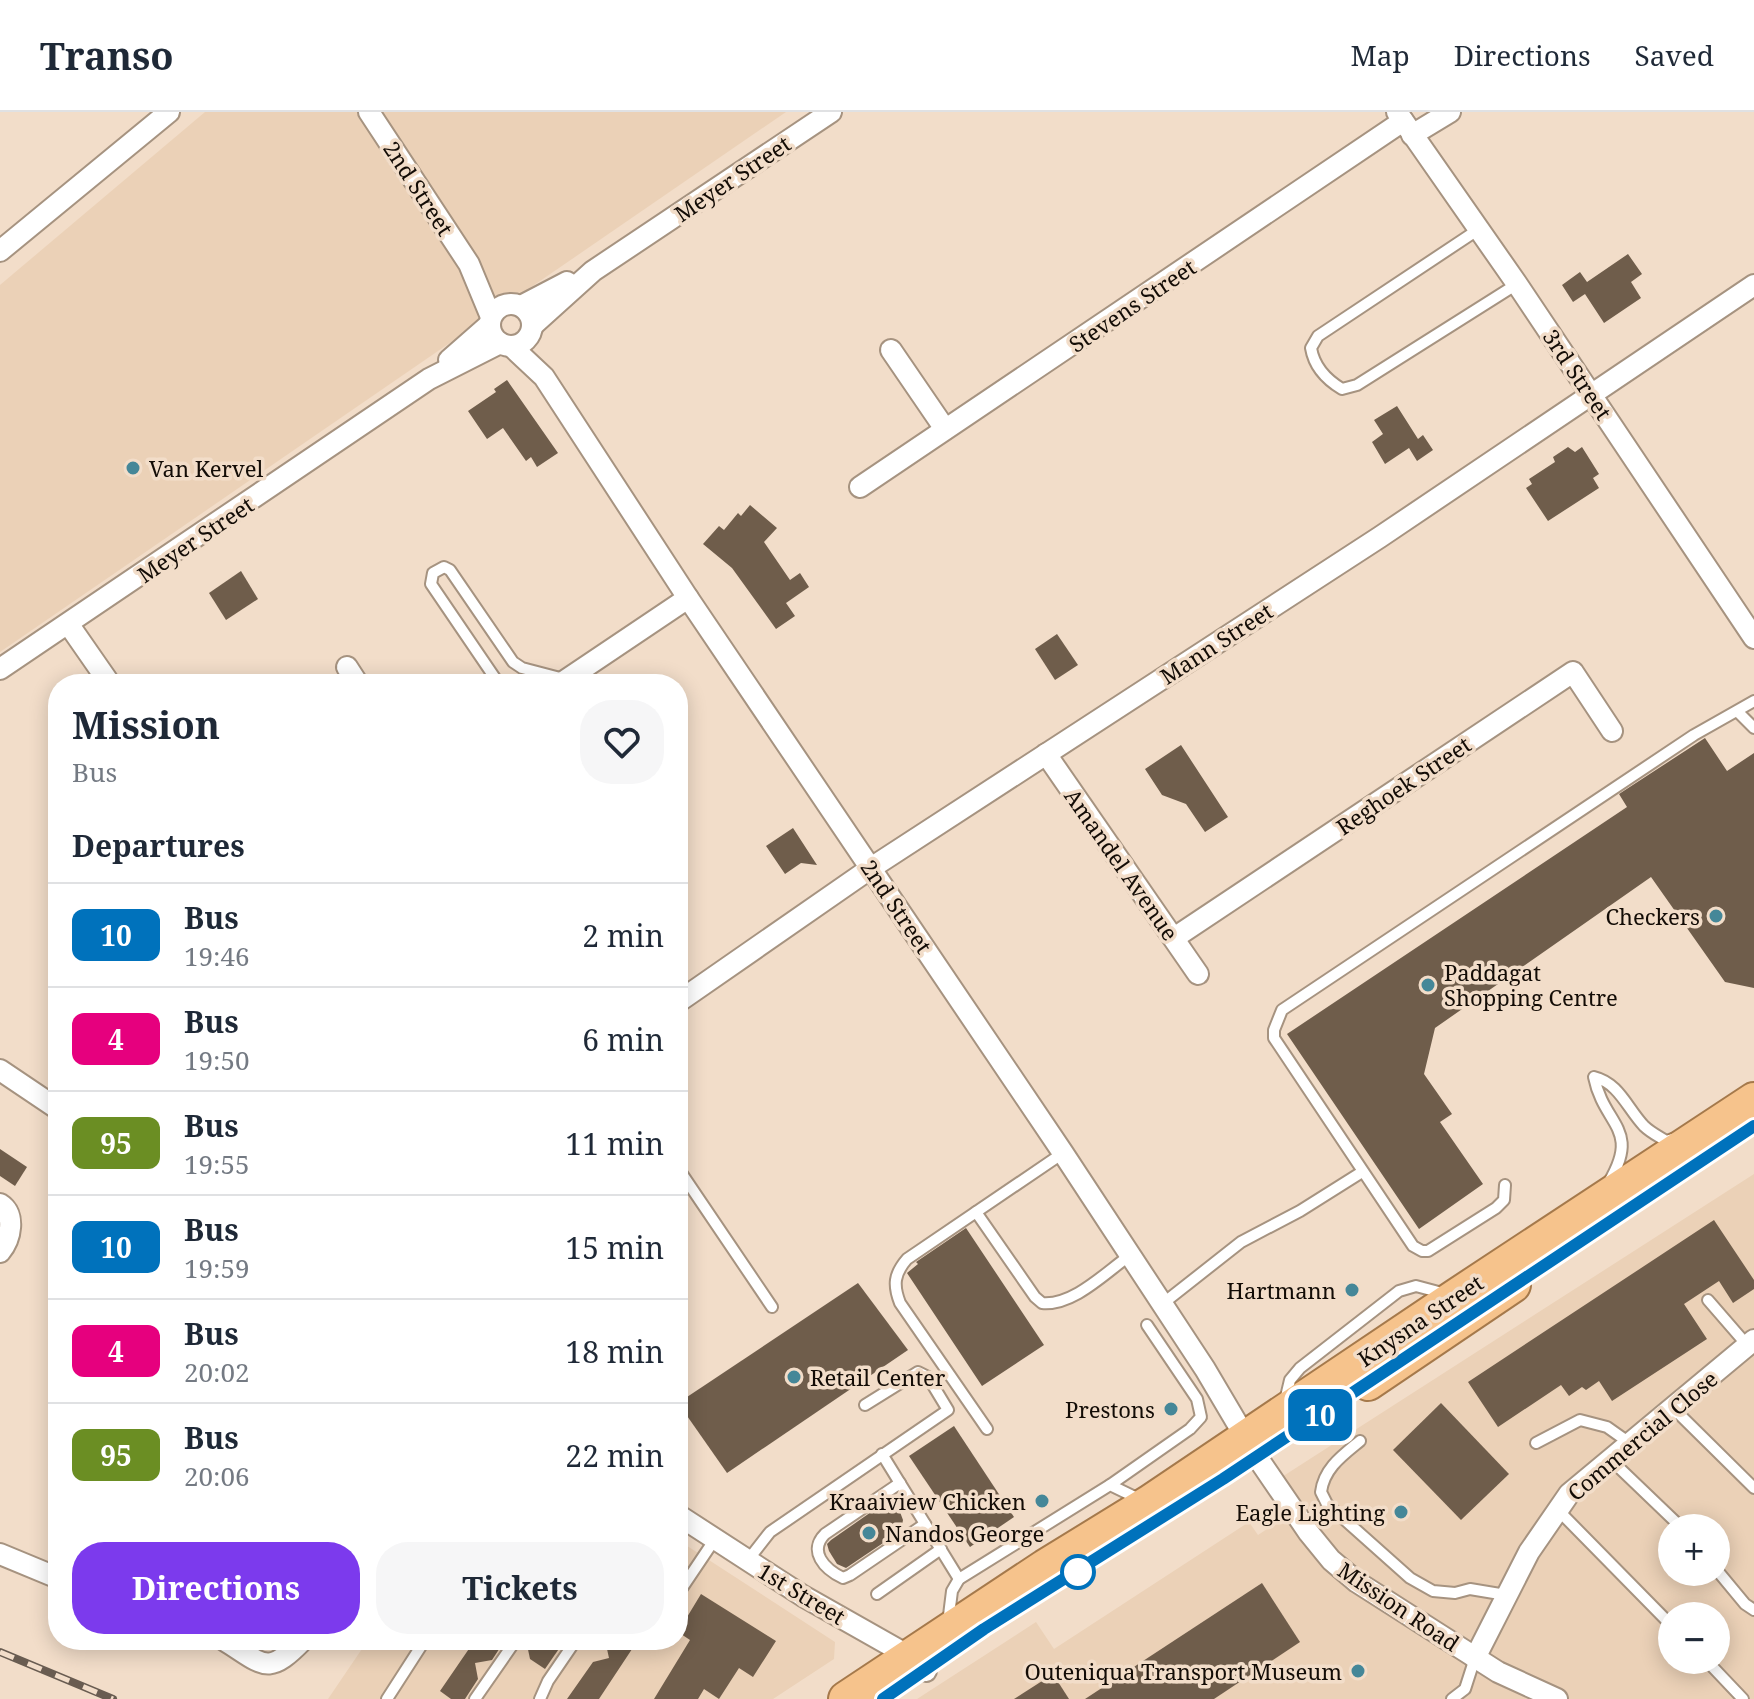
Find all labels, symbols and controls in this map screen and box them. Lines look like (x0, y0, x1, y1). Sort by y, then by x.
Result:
text: Transo (40, 29, 174, 81)
text: Map (1350, 36, 1410, 74)
text: Directions (1454, 36, 1591, 74)
text: Saved (1635, 36, 1714, 74)
street label: Meyer Street (668, 128, 796, 228)
street label: 2nd Street (377, 135, 461, 241)
street label: Stevens Street (1063, 251, 1202, 359)
street label: 3rd Street (1537, 323, 1619, 425)
place label: Van Kervel (149, 453, 263, 483)
marker: Van Kervel (124, 459, 142, 477)
street label: Meyer Street (131, 489, 259, 589)
street label: Mann Street (1154, 595, 1278, 691)
text: Mission (72, 698, 220, 750)
button: heart (580, 700, 664, 784)
street label: Reghoek Street (1330, 729, 1476, 841)
text: Bus (72, 754, 117, 790)
street label: Amandel Avenue (1058, 782, 1186, 946)
text: Departures (72, 825, 245, 866)
street label: 2nd Street (855, 853, 940, 959)
text: Bus (184, 897, 239, 938)
place label: Checkers (1605, 901, 1700, 931)
marker: Checkers (1707, 907, 1725, 925)
text: 2 min (582, 915, 664, 956)
text: 10 (100, 916, 132, 954)
text: 19:46 (184, 938, 250, 974)
place label: Paddagat Shopping Centre (1444, 957, 1618, 1012)
marker: Paddagat Shopping Centre (1419, 976, 1437, 994)
text: Bus (184, 1001, 239, 1042)
text: 6 min (582, 1019, 664, 1060)
text: 4 (108, 1020, 124, 1058)
text: 19:50 (184, 1042, 250, 1078)
text: Bus (184, 1105, 239, 1146)
text: 11 min (565, 1123, 664, 1164)
text: 95 (100, 1124, 132, 1162)
text: 19:55 (184, 1146, 250, 1182)
text: Bus (184, 1209, 239, 1250)
text: 15 min (565, 1227, 664, 1268)
text: 10 (100, 1228, 132, 1266)
text: 19:59 (184, 1250, 250, 1286)
street label: Knysna Street (1351, 1267, 1489, 1373)
place label: Hartmann (1227, 1275, 1336, 1305)
marker: Hartmann (1343, 1281, 1361, 1299)
text: Bus (184, 1313, 239, 1354)
text: 18 min (565, 1331, 664, 1372)
text: 4 (108, 1332, 124, 1370)
text: 20:02 (184, 1354, 250, 1390)
place label: Retail Center (810, 1362, 946, 1392)
street label: Commercial Close (1561, 1363, 1723, 1507)
marker: Retail Center (785, 1368, 803, 1386)
line badge: 10 (1284, 1389, 1356, 1441)
place label: Prestons (1065, 1394, 1155, 1424)
text: 10 (1304, 1396, 1336, 1434)
marker: Prestons (1162, 1400, 1180, 1418)
text: Bus (184, 1417, 239, 1458)
text: 22 min (565, 1435, 664, 1476)
text: 95 (100, 1436, 132, 1474)
text: 20:06 (184, 1458, 250, 1494)
place label: Kraaiview Chicken (829, 1486, 1026, 1516)
marker: Kraaiview Chicken (1033, 1492, 1051, 1510)
place label: Eagle Lighting (1235, 1497, 1385, 1527)
marker: Eagle Lighting (1392, 1503, 1410, 1521)
map controls (1658, 1514, 1730, 1674)
button: + (1658, 1514, 1730, 1586)
place label: Nandos George (885, 1518, 1044, 1548)
marker: Nandos George (860, 1524, 878, 1542)
button: Directions (72, 1542, 360, 1634)
button: Tickets (376, 1542, 664, 1634)
street label: Mission Road (1333, 1554, 1466, 1658)
street label: 1st Street (753, 1555, 852, 1631)
unlabelled marker (1061, 1555, 1095, 1589)
button: − (1658, 1602, 1730, 1674)
place label: Outeniqua Transport Museum (1024, 1656, 1342, 1686)
marker: Outeniqua Transport Museum (1349, 1662, 1367, 1680)

